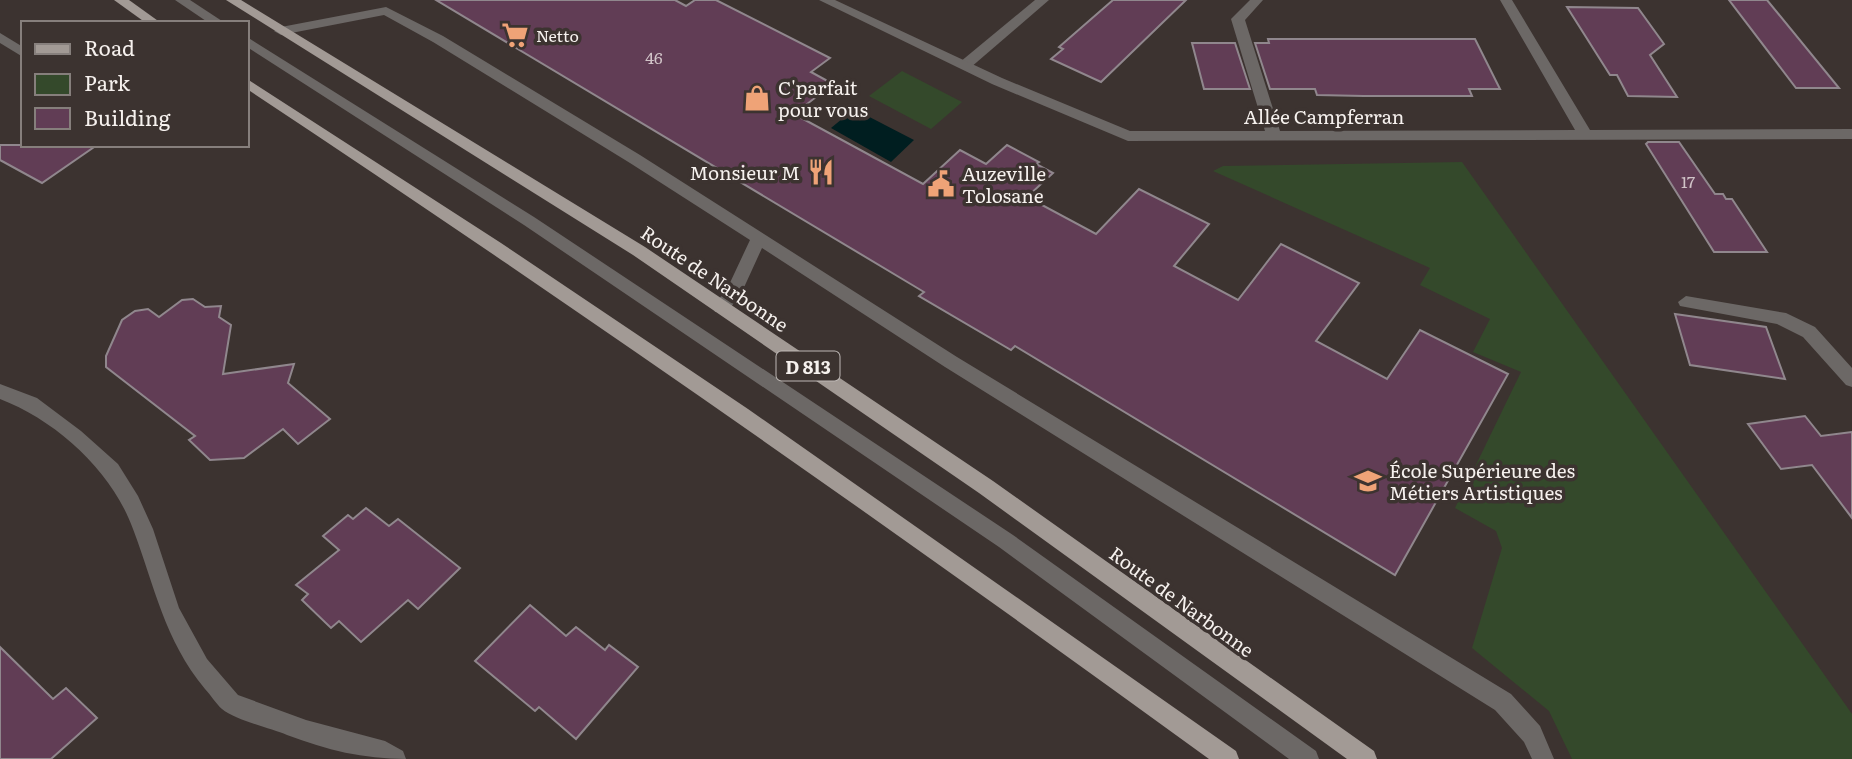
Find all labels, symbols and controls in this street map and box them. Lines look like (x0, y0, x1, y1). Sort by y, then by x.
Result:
supermarket icon: Netto (500, 20, 530, 50)
legend (21, 21, 248, 147)
place label: Netto (536, 23, 579, 47)
text: Road (84, 31, 135, 62)
house number: 46 (645, 45, 663, 69)
text: Park (84, 66, 130, 97)
place label: C'parfait pour vous (778, 73, 868, 123)
shop icon: C'parfait pour vous (742, 83, 772, 113)
text: Building (84, 101, 171, 132)
street label: Allée Campferran (1244, 102, 1404, 130)
restaurant icon: Monsieur M (806, 157, 836, 187)
place label: Monsieur M (689, 158, 800, 186)
place label: Auzeville Tolosane (962, 159, 1046, 209)
public building icon: Auzeville Tolosane (926, 169, 956, 199)
house number: 17 (1681, 169, 1695, 193)
street label: Route de Narbonne (636, 218, 795, 338)
road number: D 813 (776, 352, 840, 380)
place label: École Supérieure des Métiers Artistiques (1389, 456, 1575, 506)
school or university icon: École Supérieure des Métiers Artistiques (1353, 466, 1383, 496)
street label: Route de Narbonne (1104, 539, 1260, 663)

